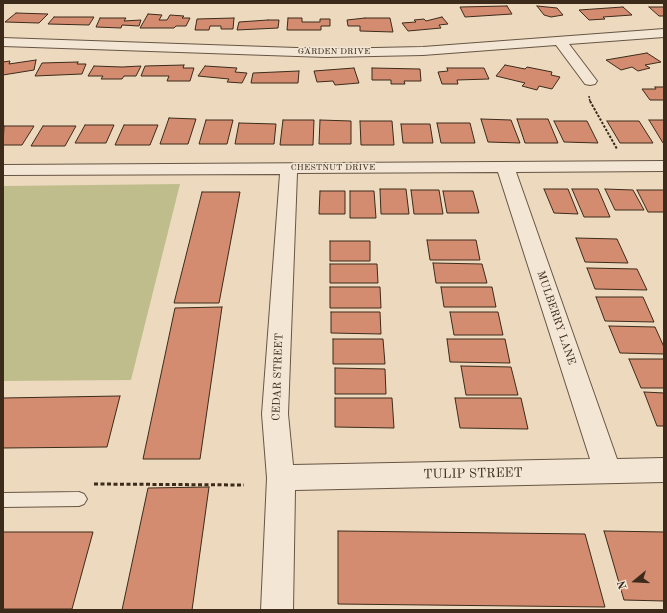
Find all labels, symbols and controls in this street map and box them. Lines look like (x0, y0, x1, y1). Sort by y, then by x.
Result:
street label: GARDEN DRIVE (298, 47, 370, 57)
street label: CHESTNUT DRIVE (291, 163, 375, 173)
street label: MULBERRY LANE (534, 269, 578, 367)
street label: CEDAR STREET (270, 333, 286, 421)
street label: TULIP STREET (423, 465, 523, 483)
north arrow (615, 561, 655, 601)
text: N (617, 579, 630, 591)

